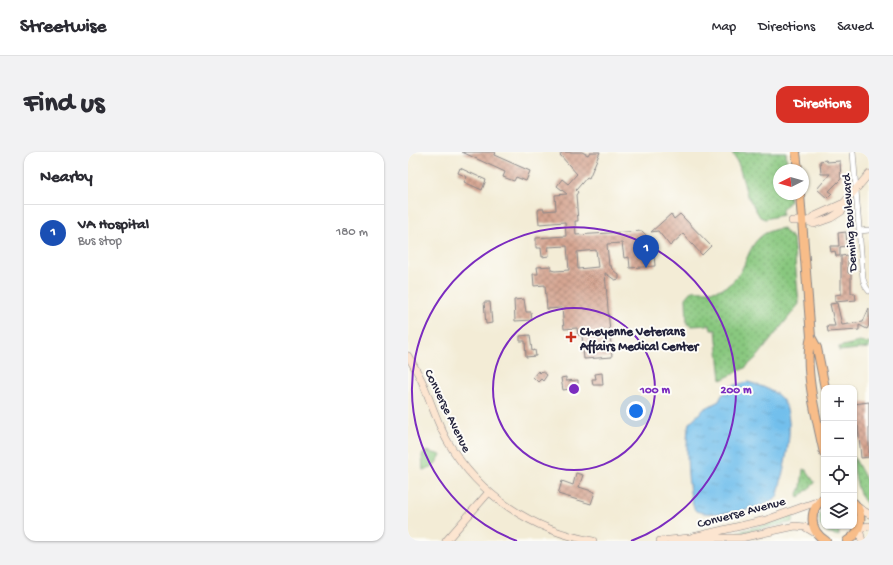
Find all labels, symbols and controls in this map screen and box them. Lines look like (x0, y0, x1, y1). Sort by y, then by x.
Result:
text: Streetwise (20, 16, 106, 39)
text: Map (712, 19, 736, 36)
text: Directions (758, 19, 815, 36)
text: Saved (837, 19, 873, 36)
button: Directions (776, 86, 869, 123)
text: Find us (24, 88, 104, 121)
north arrow (773, 164, 809, 200)
text: Nearby (40, 168, 93, 188)
street label: Deming Boulevard (839, 172, 861, 273)
text: VA Hospital (78, 216, 149, 234)
text: 1 (50, 225, 56, 240)
text: 180 m (336, 225, 368, 240)
text: Bus stop (78, 234, 122, 249)
pin: 1 (633, 235, 659, 268)
place label: Cheyenne Veterans Affairs Medical Center (579, 325, 700, 355)
marker: Cheyenne Veterans Affairs Medical Center (565, 331, 577, 343)
street label: Converse Avenue (420, 367, 473, 455)
centre of rings (567, 382, 581, 396)
text: 100 m (639, 384, 670, 398)
text: 200 m (721, 384, 752, 398)
map controls (821, 385, 857, 529)
button: + (821, 385, 857, 421)
your location (626, 401, 646, 421)
button: − (821, 421, 857, 457)
button: locate (821, 457, 857, 493)
button: layers (821, 493, 857, 529)
street label: Converse Avenue (696, 494, 788, 532)

